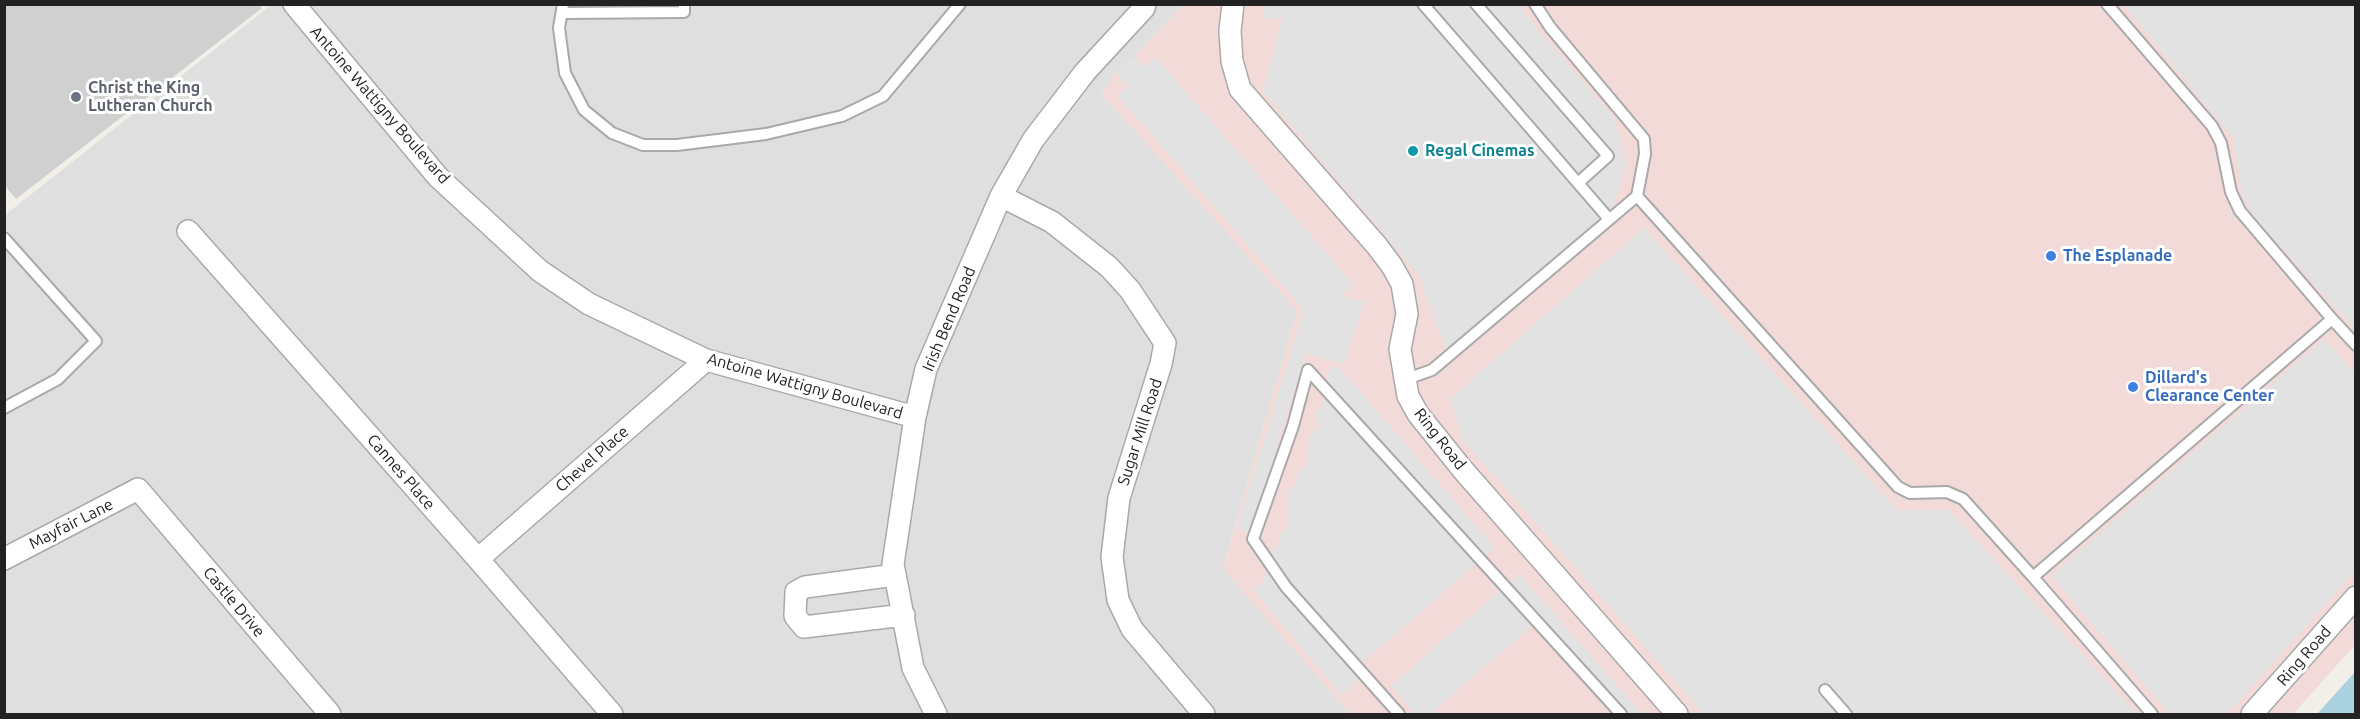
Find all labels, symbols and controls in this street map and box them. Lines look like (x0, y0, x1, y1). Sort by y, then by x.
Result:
street label: Antoine Wattigny Boulevard (306, 22, 454, 188)
place label: Christ the King Lutheran Church (88, 78, 213, 116)
marker: Christ the King Lutheran Church (69, 90, 83, 104)
place label: Regal Cinemas (1425, 141, 1534, 161)
marker: Regal Cinemas (1406, 144, 1420, 158)
place label: The Esplanade (2063, 246, 2172, 266)
marker: The Esplanade (2044, 249, 2058, 263)
street label: Irish Bend Road (918, 264, 980, 374)
street label: Antoine Wattigny Boulevard (705, 349, 905, 423)
place label: Dillard's Clearance Center (2145, 368, 2274, 406)
street label: Sugar Mill Road (1114, 376, 1166, 488)
marker: Dillard's Clearance Center (2126, 380, 2140, 394)
street label: Ring Road (1410, 404, 1470, 474)
street label: Chevel Place (552, 422, 632, 496)
street label: Cannes Place (363, 430, 439, 514)
street label: Mayfair Lane (26, 495, 116, 553)
street label: Castle Drive (199, 563, 269, 641)
street label: Ring Road (2273, 622, 2335, 690)

